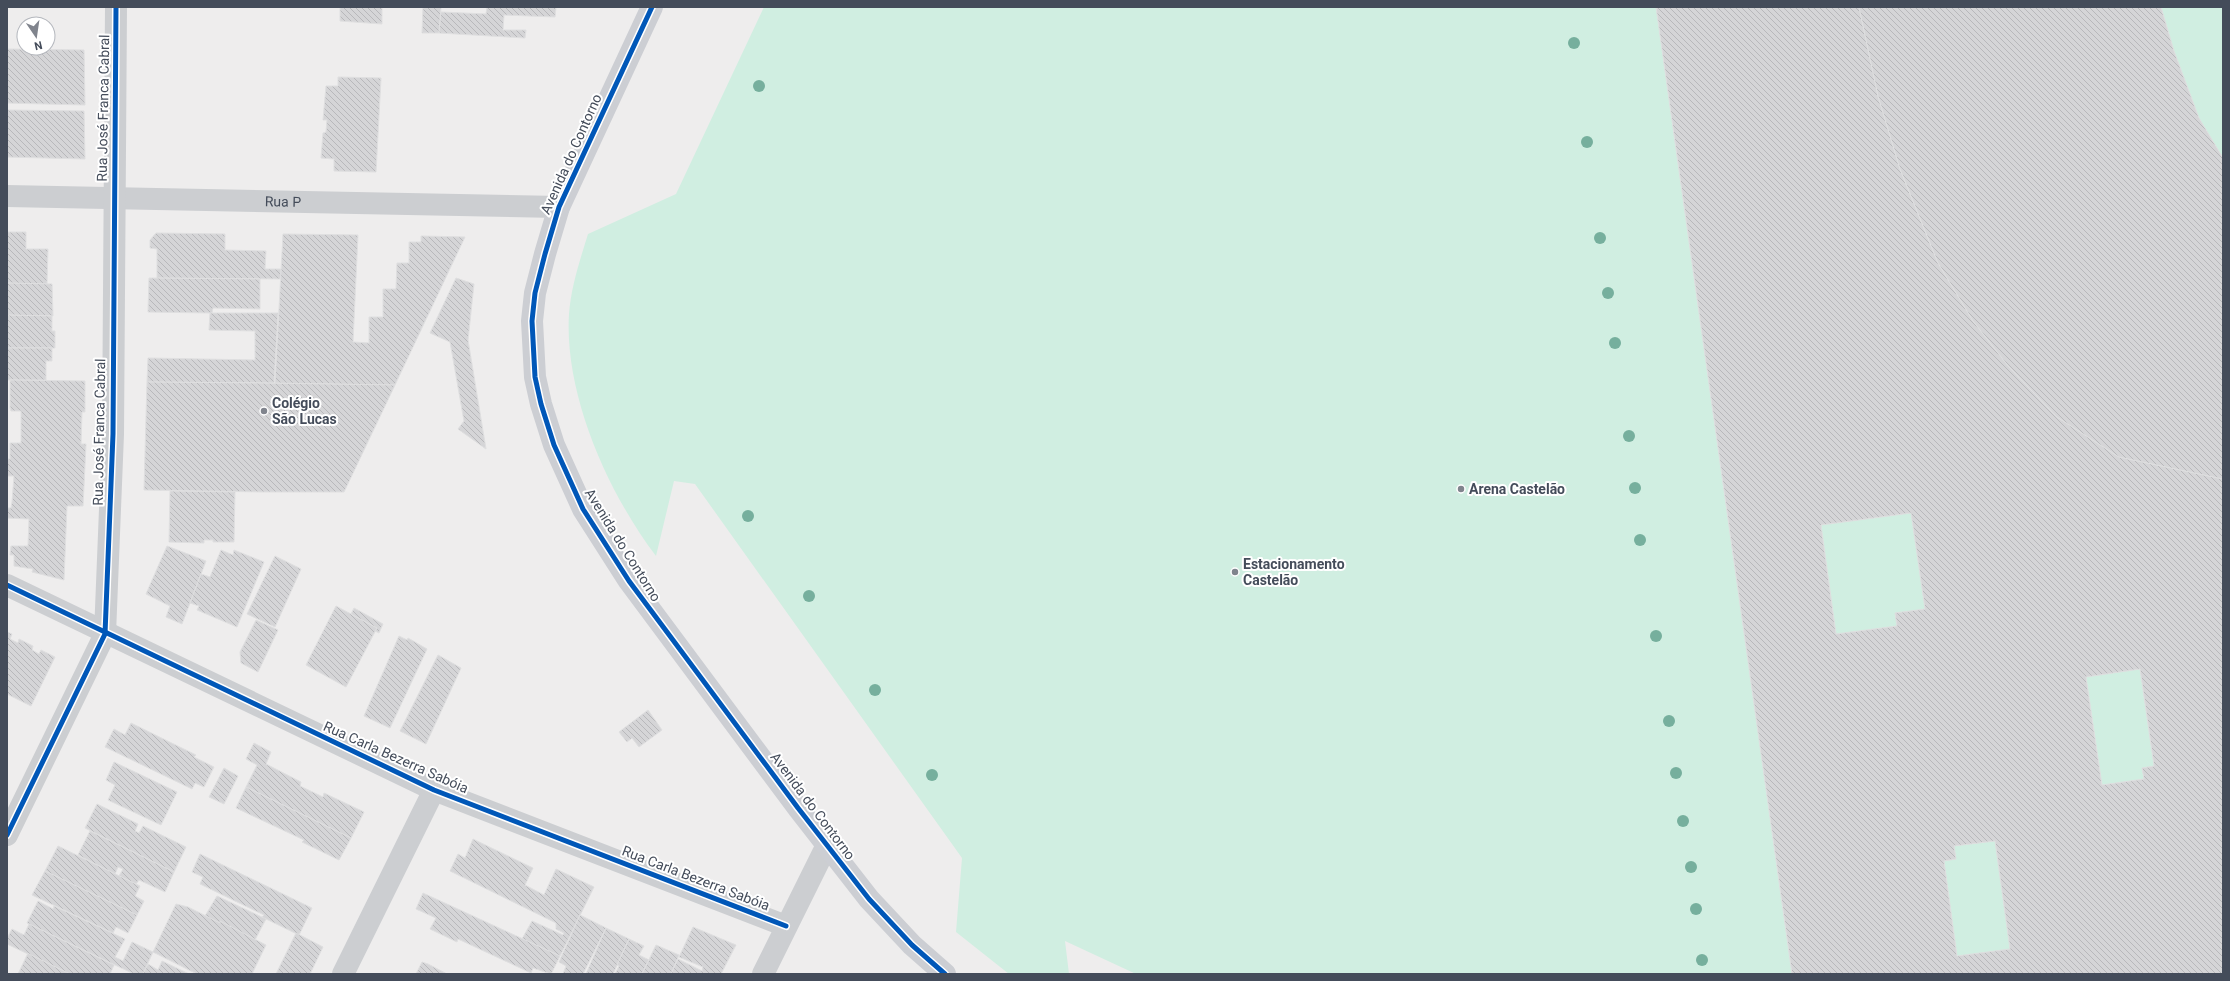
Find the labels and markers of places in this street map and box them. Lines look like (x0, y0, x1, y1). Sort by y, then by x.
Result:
place label: Colégio São Lucas (272, 395, 337, 427)
marker: Colégio São Lucas (259, 406, 269, 416)
place label: Arena Castelão (1469, 481, 1565, 497)
marker: Arena Castelão (1456, 484, 1466, 494)
place label: Estacionamento Castelão (1243, 556, 1345, 588)
marker: Estacionamento Castelão (1230, 567, 1240, 577)

